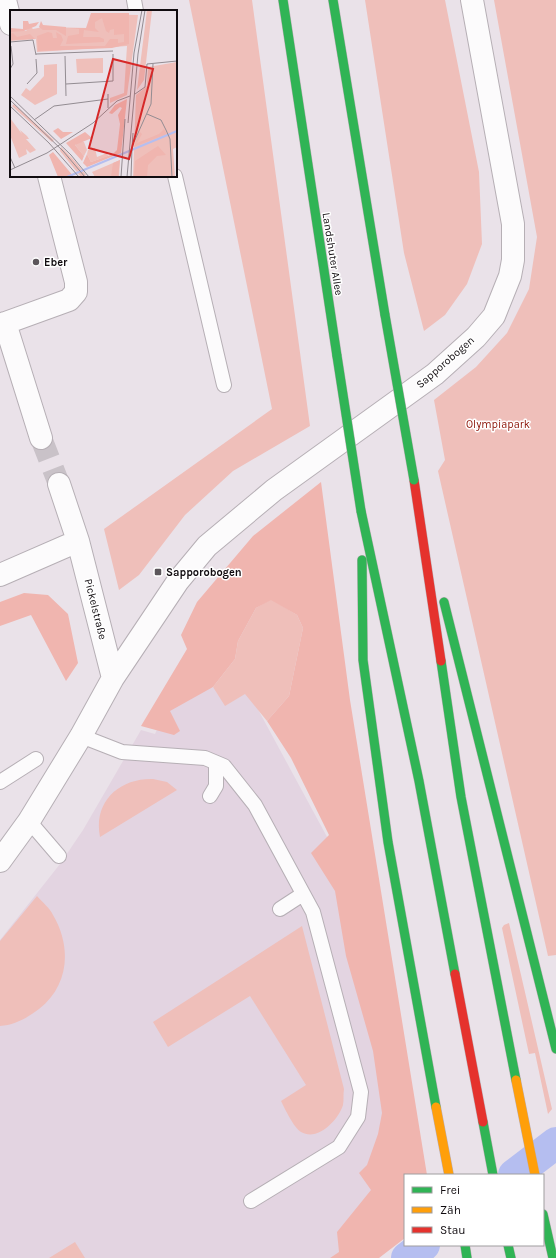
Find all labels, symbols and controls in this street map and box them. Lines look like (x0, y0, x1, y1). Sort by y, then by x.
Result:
inset map (10, 10, 177, 177)
street label: Landshuter Allee (320, 212, 346, 297)
place label: Eber (44, 256, 68, 269)
marker: Eber (31, 257, 41, 267)
street label: Sapporobogen (414, 334, 477, 391)
park label: Olympiapark (466, 418, 530, 431)
place label: Sapporobogen (166, 566, 242, 579)
marker: Sapporobogen (153, 567, 163, 577)
street label: Pickelstraße (82, 577, 109, 641)
legend (404, 1174, 544, 1246)
text: Frei (440, 1183, 460, 1197)
text: Zäh (440, 1203, 461, 1217)
text: Stau (440, 1223, 466, 1237)

